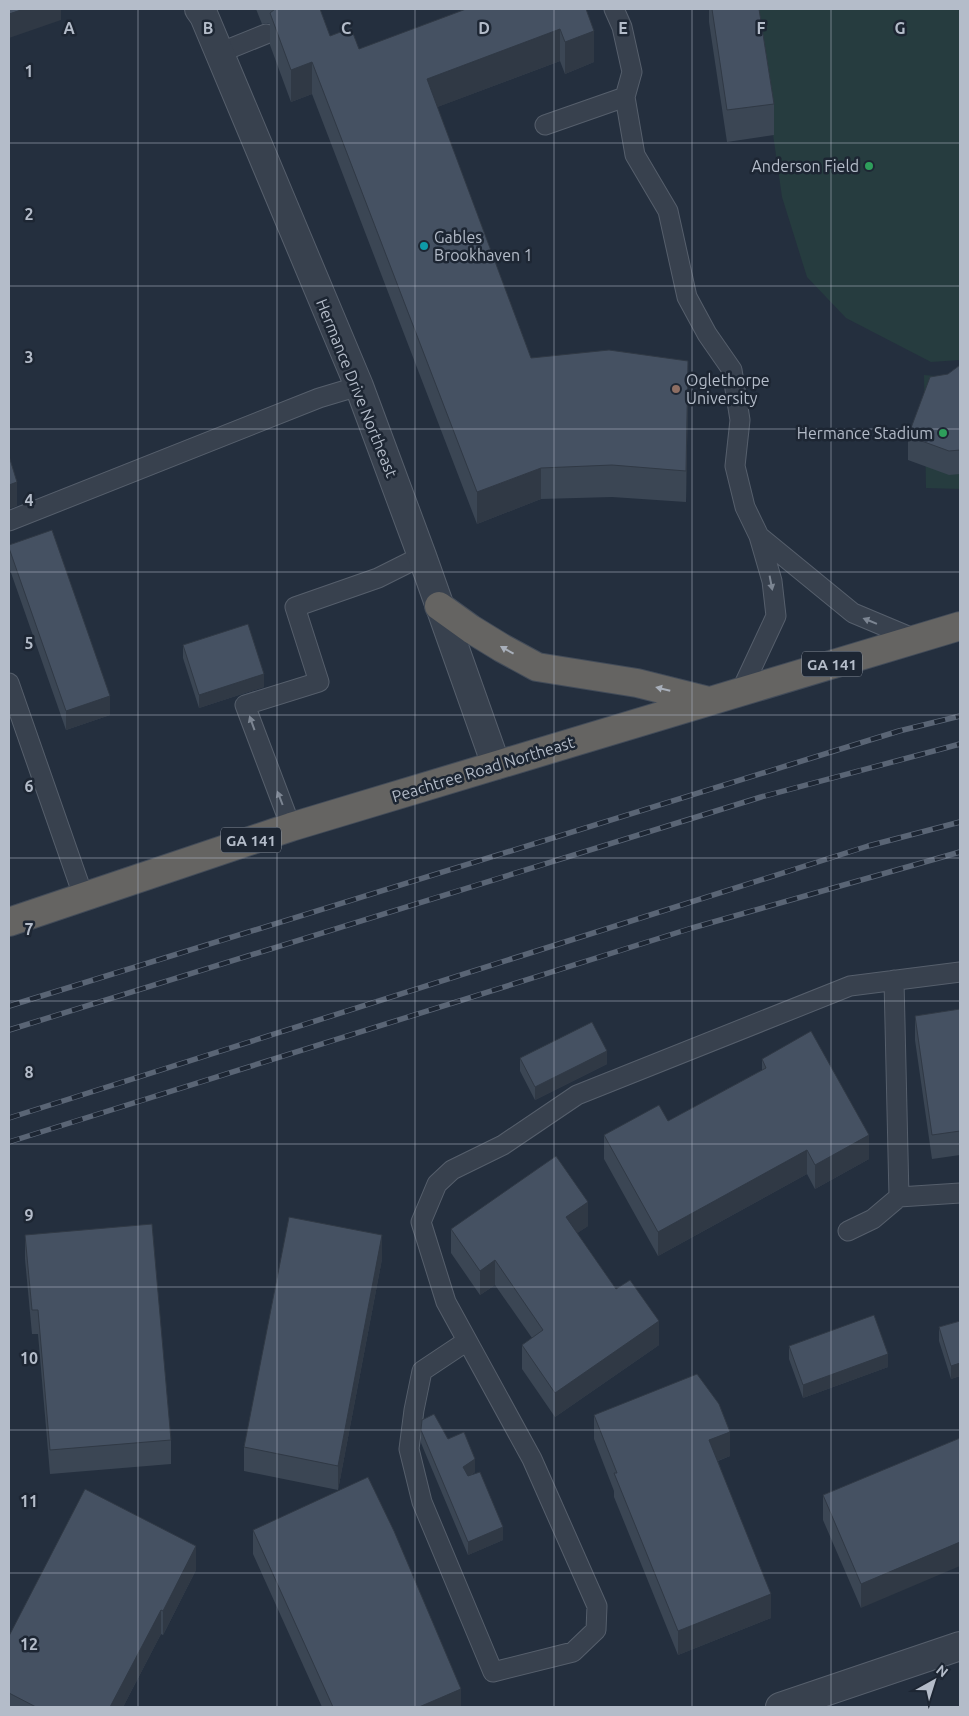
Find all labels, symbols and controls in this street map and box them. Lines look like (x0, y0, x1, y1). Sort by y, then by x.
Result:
text: A (63, 19, 75, 37)
text: B (203, 19, 213, 37)
text: C (341, 19, 351, 37)
text: D (478, 19, 490, 37)
text: E (618, 19, 628, 37)
text: F (757, 19, 766, 37)
text: G (894, 19, 906, 37)
text: 1 (24, 62, 34, 80)
place label: Anderson Field (751, 157, 859, 175)
marker: Anderson Field (863, 160, 875, 172)
text: 2 (24, 205, 34, 223)
place label: Gables Brookhaven 1 (434, 228, 533, 264)
marker: Gables Brookhaven 1 (418, 240, 430, 252)
street label: Hermance Drive Northeast (313, 296, 401, 481)
text: 3 (24, 348, 34, 366)
place label: Oglethorpe University (686, 371, 770, 407)
marker: Oglethorpe University (670, 383, 682, 395)
place label: Hermance Stadium (797, 424, 933, 442)
marker: Hermance Stadium (937, 427, 949, 439)
text: 4 (24, 491, 34, 509)
one-way arrow (768, 575, 776, 591)
one-way arrow (863, 616, 877, 624)
text: 5 (24, 634, 34, 652)
one-way arrow (499, 646, 514, 654)
road number: GA 141 (802, 652, 862, 676)
one-way arrow (655, 685, 670, 693)
one-way arrow (248, 715, 256, 730)
street label: Peachtree Road Northeast (390, 732, 577, 805)
text: 6 (24, 777, 34, 795)
one-way arrow (276, 790, 283, 805)
road number: GA 141 (221, 828, 281, 852)
text: 7 (24, 920, 34, 938)
text: 8 (24, 1063, 34, 1081)
text: 9 (24, 1206, 34, 1224)
text: 10 (20, 1349, 38, 1367)
text: 11 (20, 1492, 38, 1510)
text: 12 (20, 1635, 38, 1653)
north arrow (909, 1656, 959, 1706)
text: N (933, 1661, 951, 1680)

